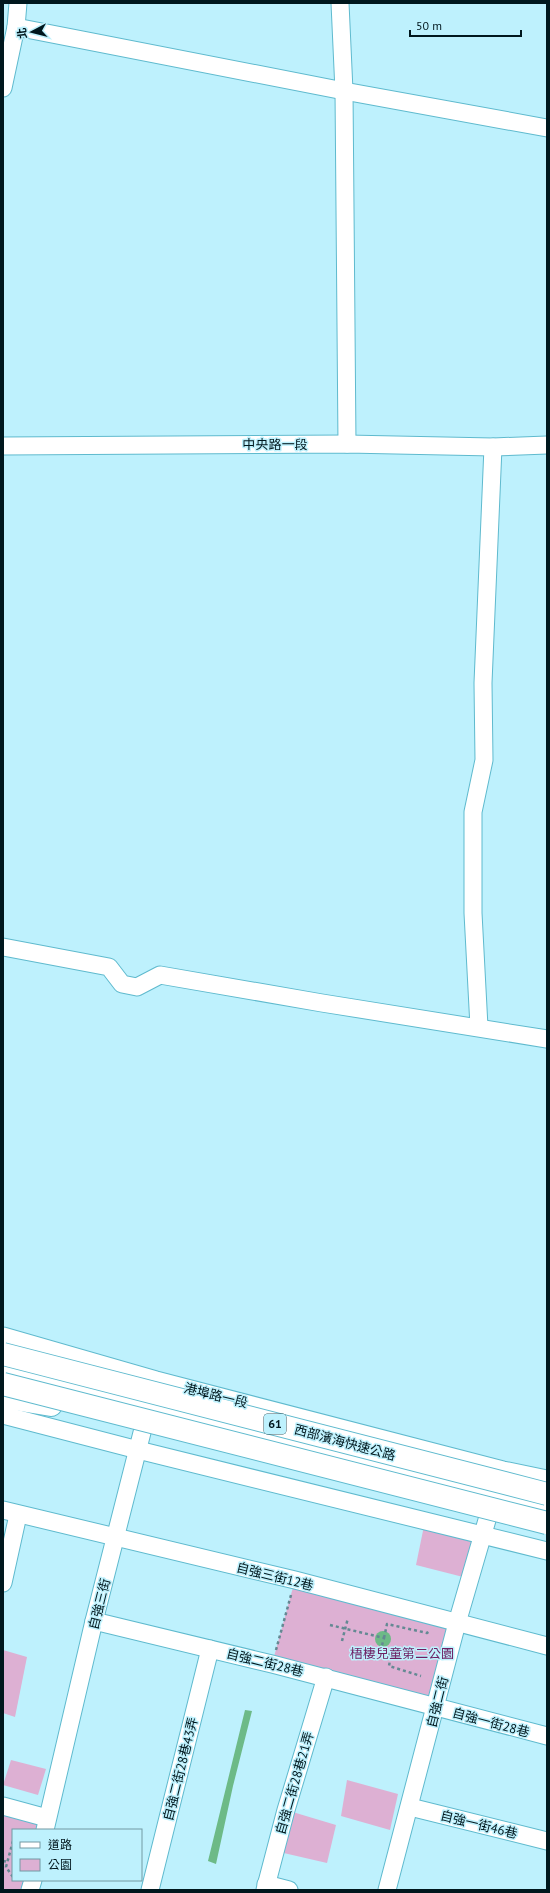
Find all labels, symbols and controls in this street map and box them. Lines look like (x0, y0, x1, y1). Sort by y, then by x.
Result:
north arrow (12, 12, 52, 52)
scale bar (410, 12, 521, 38)
text: 50 m (416, 18, 442, 33)
text: 北 (14, 27, 30, 40)
street label: 中央路一段 (242, 436, 308, 453)
street label: 港埠路一段 (182, 1379, 249, 1412)
road number: 61 (264, 1414, 286, 1434)
street label: 西部濱海快速公路 (292, 1421, 397, 1464)
street label: 自強三街12巷 (234, 1559, 315, 1594)
street label: 自強三街 (85, 1577, 114, 1631)
street label: 自強二街28巷 (224, 1645, 305, 1680)
park label: 梧棲兒童第二公園 (350, 1645, 454, 1662)
street label: 自強二街 (423, 1675, 452, 1729)
street label: 自強一街28巷 (450, 1704, 531, 1741)
street label: 自強二街28巷43弄 (159, 1715, 202, 1823)
street label: 自強二街28巷21弄 (272, 1730, 317, 1837)
street label: 自強一街46巷 (438, 1807, 519, 1842)
legend (12, 1829, 142, 1881)
text: 道路 (48, 1837, 72, 1852)
text: 公園 (48, 1857, 72, 1872)

